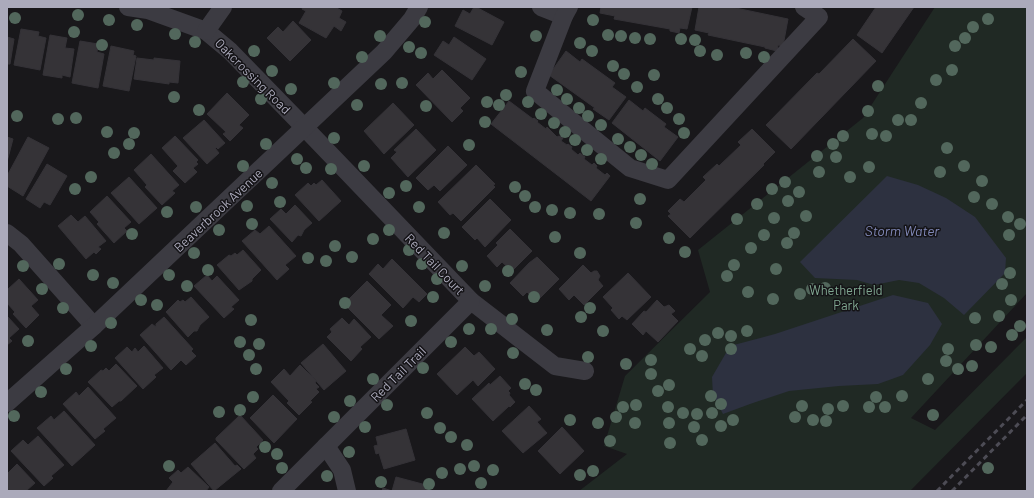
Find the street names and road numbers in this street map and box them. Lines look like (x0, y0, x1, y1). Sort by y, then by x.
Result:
street label: Oakcrossing Road (212, 35, 294, 117)
street label: Beaverbrook Avenue (170, 165, 266, 255)
street label: Red Tail Court (402, 230, 468, 298)
street label: Red Tail Trail (367, 343, 429, 405)

